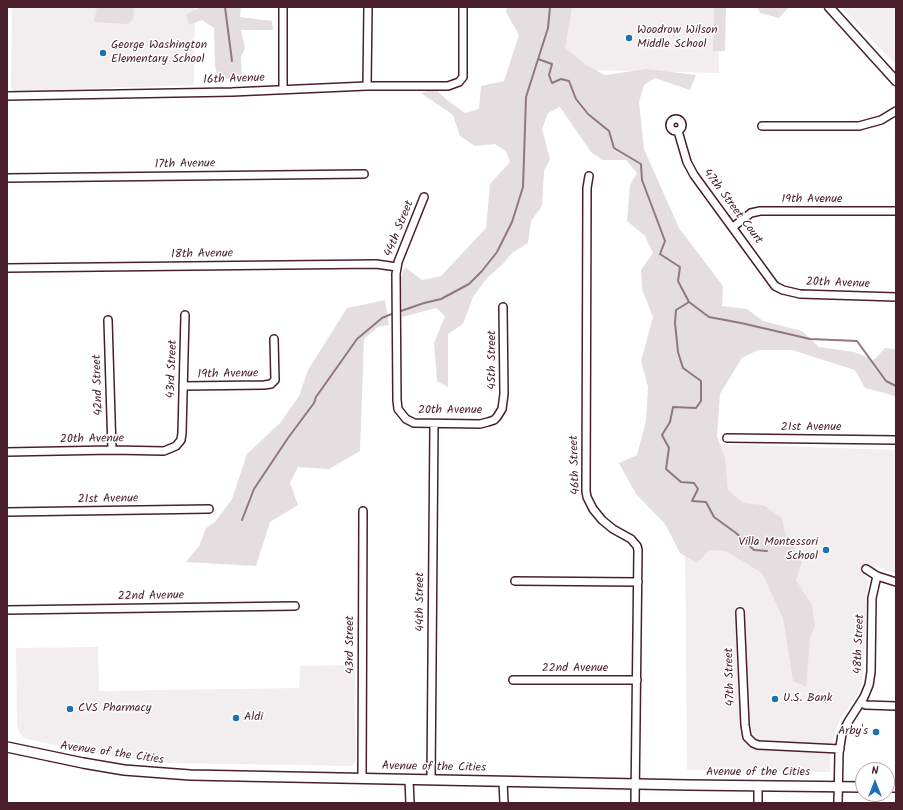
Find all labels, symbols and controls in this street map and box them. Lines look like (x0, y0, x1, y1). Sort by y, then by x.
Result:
place label: Woodrow Wilson Middle School (637, 24, 718, 52)
marker: Woodrow Wilson Middle School (624, 33, 634, 43)
place label: George Washington Elementary School (111, 39, 207, 67)
marker: George Washington Elementary School (98, 48, 108, 58)
street label: 16th Avenue (203, 72, 265, 88)
street label: 17th Avenue (155, 157, 215, 173)
street label: 47th Street Court (699, 167, 765, 247)
street label: 19th Avenue (782, 193, 842, 207)
street label: 44th Street (382, 199, 418, 259)
street label: 18th Avenue (171, 247, 233, 263)
street label: 20th Avenue (806, 276, 870, 292)
street label: 45th Street (486, 330, 500, 390)
street label: 43rd Street (165, 339, 181, 399)
street label: 42nd Street (91, 354, 107, 416)
street label: 19th Avenue (197, 367, 259, 383)
street label: 20th Avenue (418, 404, 482, 418)
street label: 21st Avenue (781, 421, 841, 435)
street label: 20th Avenue (60, 432, 124, 448)
street label: 46th Street (568, 435, 584, 495)
street label: 21st Avenue (78, 492, 138, 508)
place label: Villa Montessori School (739, 536, 818, 564)
marker: Villa Montessori School (821, 545, 831, 555)
street label: 44th Street (414, 572, 428, 632)
street label: 22nd Avenue (118, 589, 184, 605)
street label: 48th Street (852, 614, 868, 674)
street label: 43rd Street (344, 616, 358, 674)
street label: 47th Street (723, 648, 739, 706)
street label: 22nd Avenue (542, 662, 608, 676)
place label: U.S. Bank (783, 692, 832, 706)
marker: U.S. Bank (770, 694, 780, 704)
place label: CVS Pharmacy (78, 702, 151, 716)
marker: CVS Pharmacy (65, 704, 75, 714)
place label: Aldi (244, 711, 263, 725)
marker: Aldi (231, 713, 241, 723)
place label: Arby's (838, 725, 868, 739)
marker: Arby's (871, 727, 881, 737)
street label: Avenue of the Cities (59, 740, 165, 768)
street label: Avenue of the Cities (382, 760, 486, 776)
north arrow (855, 762, 895, 802)
text: N (872, 762, 878, 780)
street label: Avenue of the Cities (706, 766, 810, 780)

